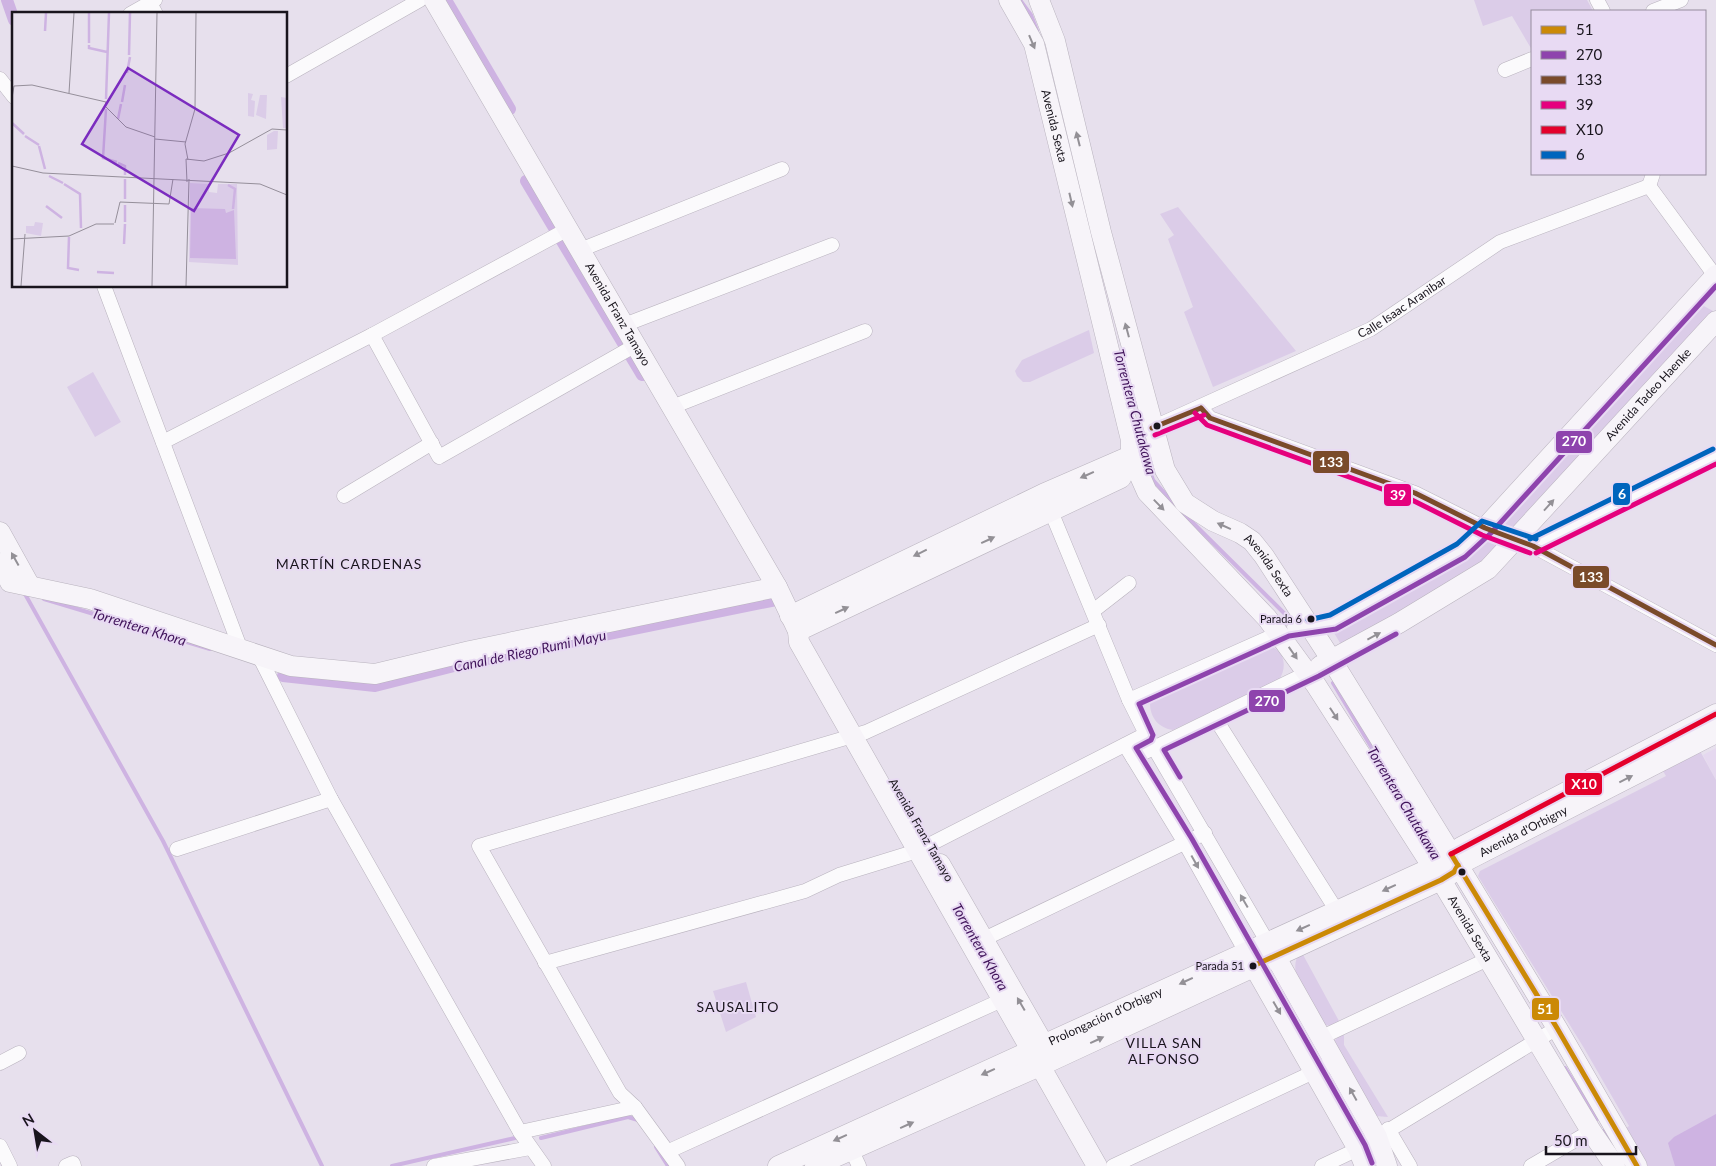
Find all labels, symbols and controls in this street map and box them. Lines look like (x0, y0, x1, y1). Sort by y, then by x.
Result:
legend (1531, 10, 1706, 175)
inset map (12, 12, 288, 288)
text: 51 (1576, 20, 1593, 38)
one-way arrow (1029, 35, 1037, 49)
text: 270 (1576, 45, 1602, 63)
text: 133 (1576, 70, 1602, 88)
street label: Avenida Sexta (1038, 88, 1071, 164)
text: 39 (1576, 95, 1593, 113)
text: X10 (1576, 120, 1603, 138)
one-way arrow (1074, 131, 1082, 146)
text: 6 (1576, 145, 1585, 163)
one-way arrow (1067, 193, 1075, 208)
street label: Avenida Franz Tamayo (582, 260, 654, 368)
street label: Calle Isaac Aranibar (1355, 272, 1449, 341)
one-way arrow (1122, 323, 1130, 338)
street label: Avenida Tadeo Haenke (1602, 345, 1694, 443)
water label: Torrentera Chutakawa (1111, 347, 1160, 476)
unlabelled marker (1152, 421, 1162, 431)
line badge: 270 (1555, 430, 1593, 454)
text: 270 (1562, 432, 1586, 449)
line badge: 133 (1312, 450, 1350, 474)
text: 133 (1319, 453, 1343, 470)
one-way arrow (1080, 472, 1094, 480)
line badge: 6 (1612, 482, 1631, 506)
line badge: 39 (1383, 483, 1412, 507)
text: 6 (1618, 485, 1626, 502)
text: 39 (1390, 486, 1406, 503)
one-way arrow (1153, 498, 1165, 510)
one-way arrow (1543, 499, 1555, 511)
one-way arrow (1217, 521, 1231, 529)
street label: Avenida Sexta (1241, 530, 1296, 599)
one-way arrow (981, 536, 996, 544)
one-way arrow (913, 549, 927, 557)
one-way arrow (11, 552, 19, 567)
district label: MARTÍN CARDENAS (276, 555, 422, 572)
line badge: 133 (1572, 565, 1610, 589)
text: 133 (1579, 568, 1603, 585)
water label: Torrentera Khora (90, 604, 188, 649)
one-way arrow (835, 605, 849, 613)
place label: Parada 6 (1260, 612, 1302, 625)
marker: Parada 6 (1306, 614, 1316, 624)
water label: Canal de Riego Rumi Mayu (452, 626, 608, 675)
one-way arrow (1367, 632, 1381, 640)
one-way arrow (1288, 646, 1298, 660)
line badge: 270 (1248, 689, 1286, 713)
text: 270 (1255, 692, 1279, 709)
one-way arrow (1330, 707, 1339, 720)
water label: Torrentera Chutakawa (1364, 743, 1445, 863)
line badge: X10 (1564, 772, 1603, 796)
street label: Avenida Franz Tamayo (886, 775, 957, 884)
text: X10 (1571, 775, 1597, 792)
one-way arrow (1619, 775, 1633, 783)
street label: Avenida d'Orbigny (1477, 802, 1570, 860)
one-way arrow (1191, 854, 1199, 869)
unlabelled marker (1457, 867, 1467, 877)
one-way arrow (1382, 884, 1396, 892)
street label: Avenida Sexta (1445, 893, 1496, 964)
one-way arrow (1240, 894, 1249, 908)
water label: Torrentera Khora (949, 900, 1012, 993)
one-way arrow (1296, 924, 1310, 932)
place label: Parada 51 (1196, 959, 1244, 972)
marker: Parada 51 (1248, 961, 1258, 971)
one-way arrow (1179, 978, 1193, 986)
street label: Prolongación d'Orbigny (1046, 983, 1165, 1049)
one-way arrow (1017, 997, 1026, 1010)
line badge: 51 (1531, 997, 1560, 1021)
district label: SAUSALITO (697, 998, 779, 1015)
text: 51 (1537, 1000, 1553, 1017)
one-way arrow (1273, 1001, 1282, 1014)
district label: VILLA SAN ALFONSO (1126, 1034, 1202, 1067)
one-way arrow (1090, 1035, 1104, 1043)
one-way arrow (981, 1068, 995, 1076)
one-way arrow (1349, 1087, 1357, 1102)
north arrow (10, 1106, 60, 1156)
text: N (19, 1109, 37, 1129)
one-way arrow (900, 1120, 914, 1128)
scale bar (1546, 1124, 1636, 1156)
text: 50 m (1554, 1131, 1588, 1149)
one-way arrow (833, 1135, 847, 1143)

